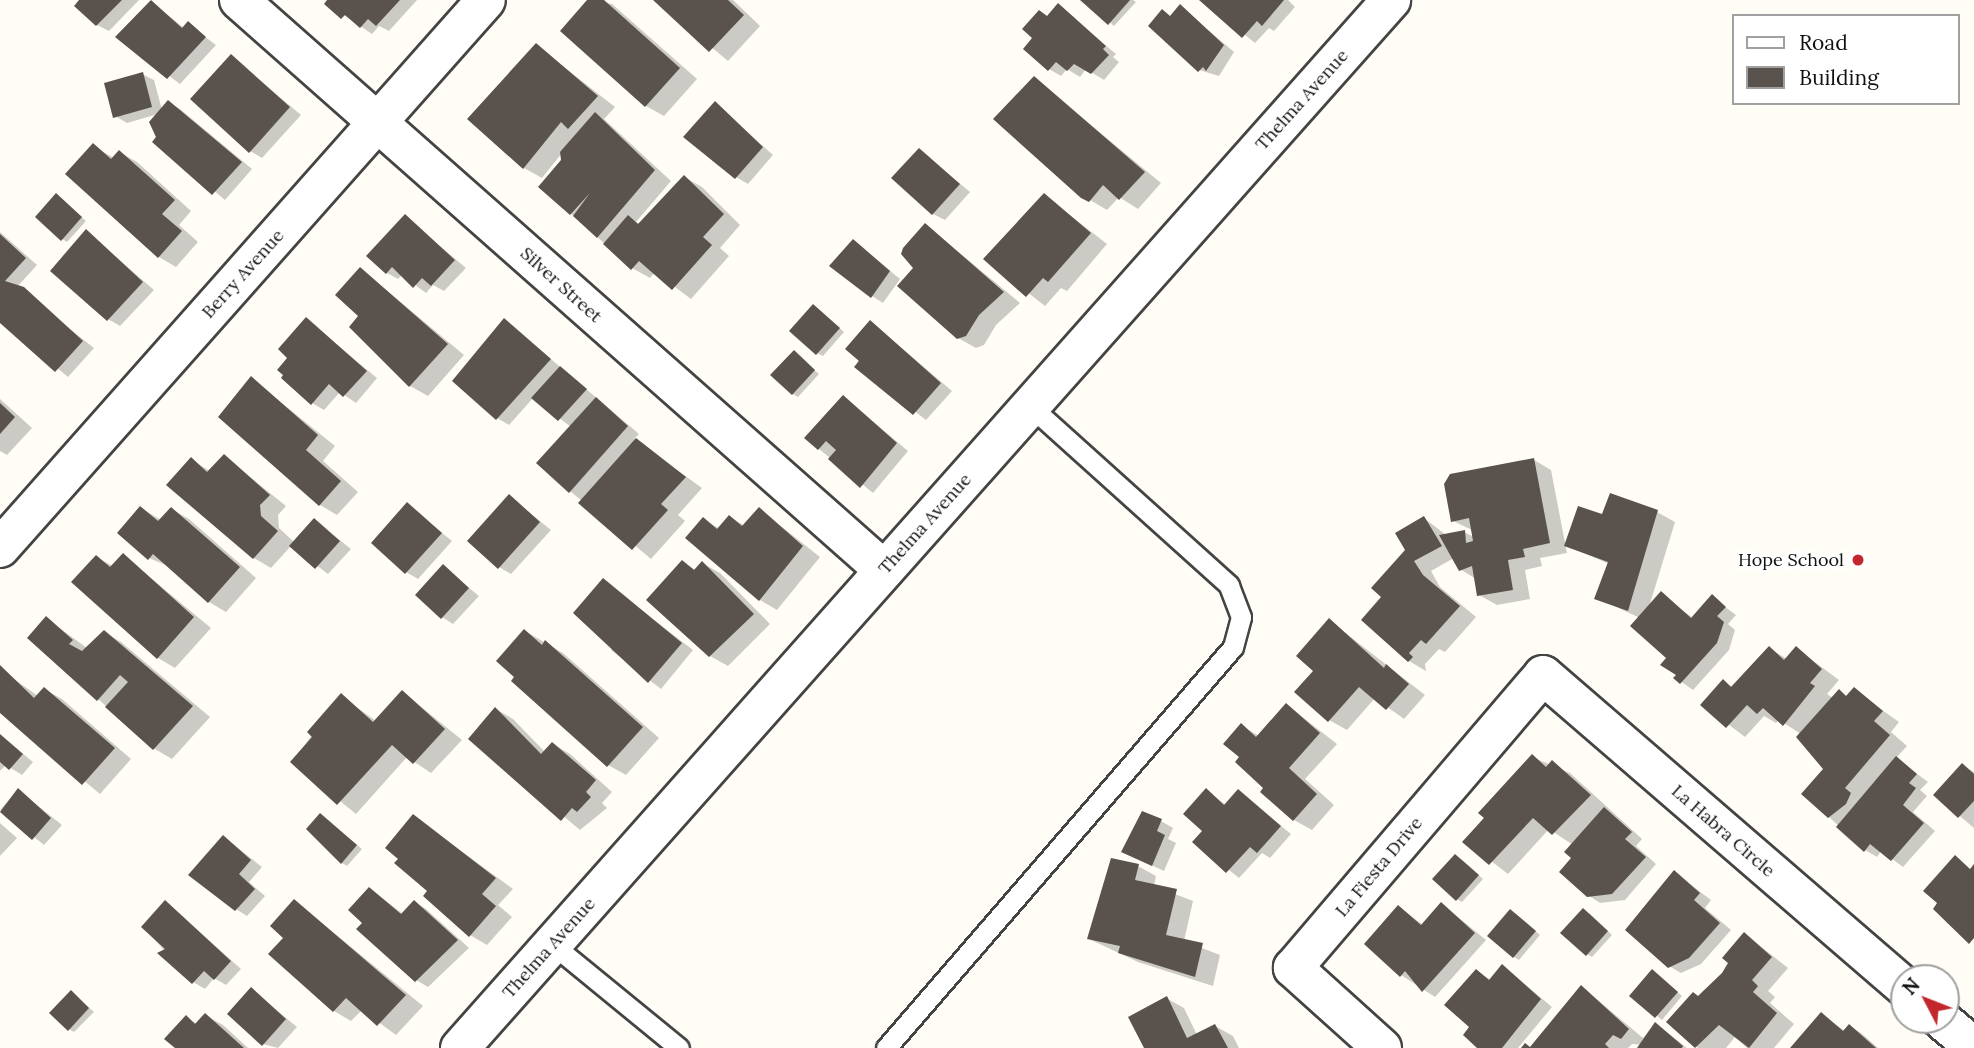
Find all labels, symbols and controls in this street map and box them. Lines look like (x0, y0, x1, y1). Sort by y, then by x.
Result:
legend (1732, 14, 1960, 105)
text: Road (1799, 29, 1848, 56)
street label: Thelma Avenue (1251, 45, 1353, 155)
text: Building (1799, 64, 1879, 91)
street label: Berry Avenue (197, 225, 289, 323)
street label: Silver Street (516, 243, 606, 327)
street label: Thelma Avenue (874, 469, 976, 579)
place label: Hope School (1738, 549, 1844, 571)
marker: Hope School (1850, 552, 1866, 568)
street label: La Habra Circle (1667, 780, 1779, 882)
street label: La Fiesta Drive (1331, 813, 1427, 921)
street label: Thelma Avenue (498, 893, 600, 1003)
north arrow (1890, 964, 1960, 1034)
text: N (1897, 973, 1925, 1000)

